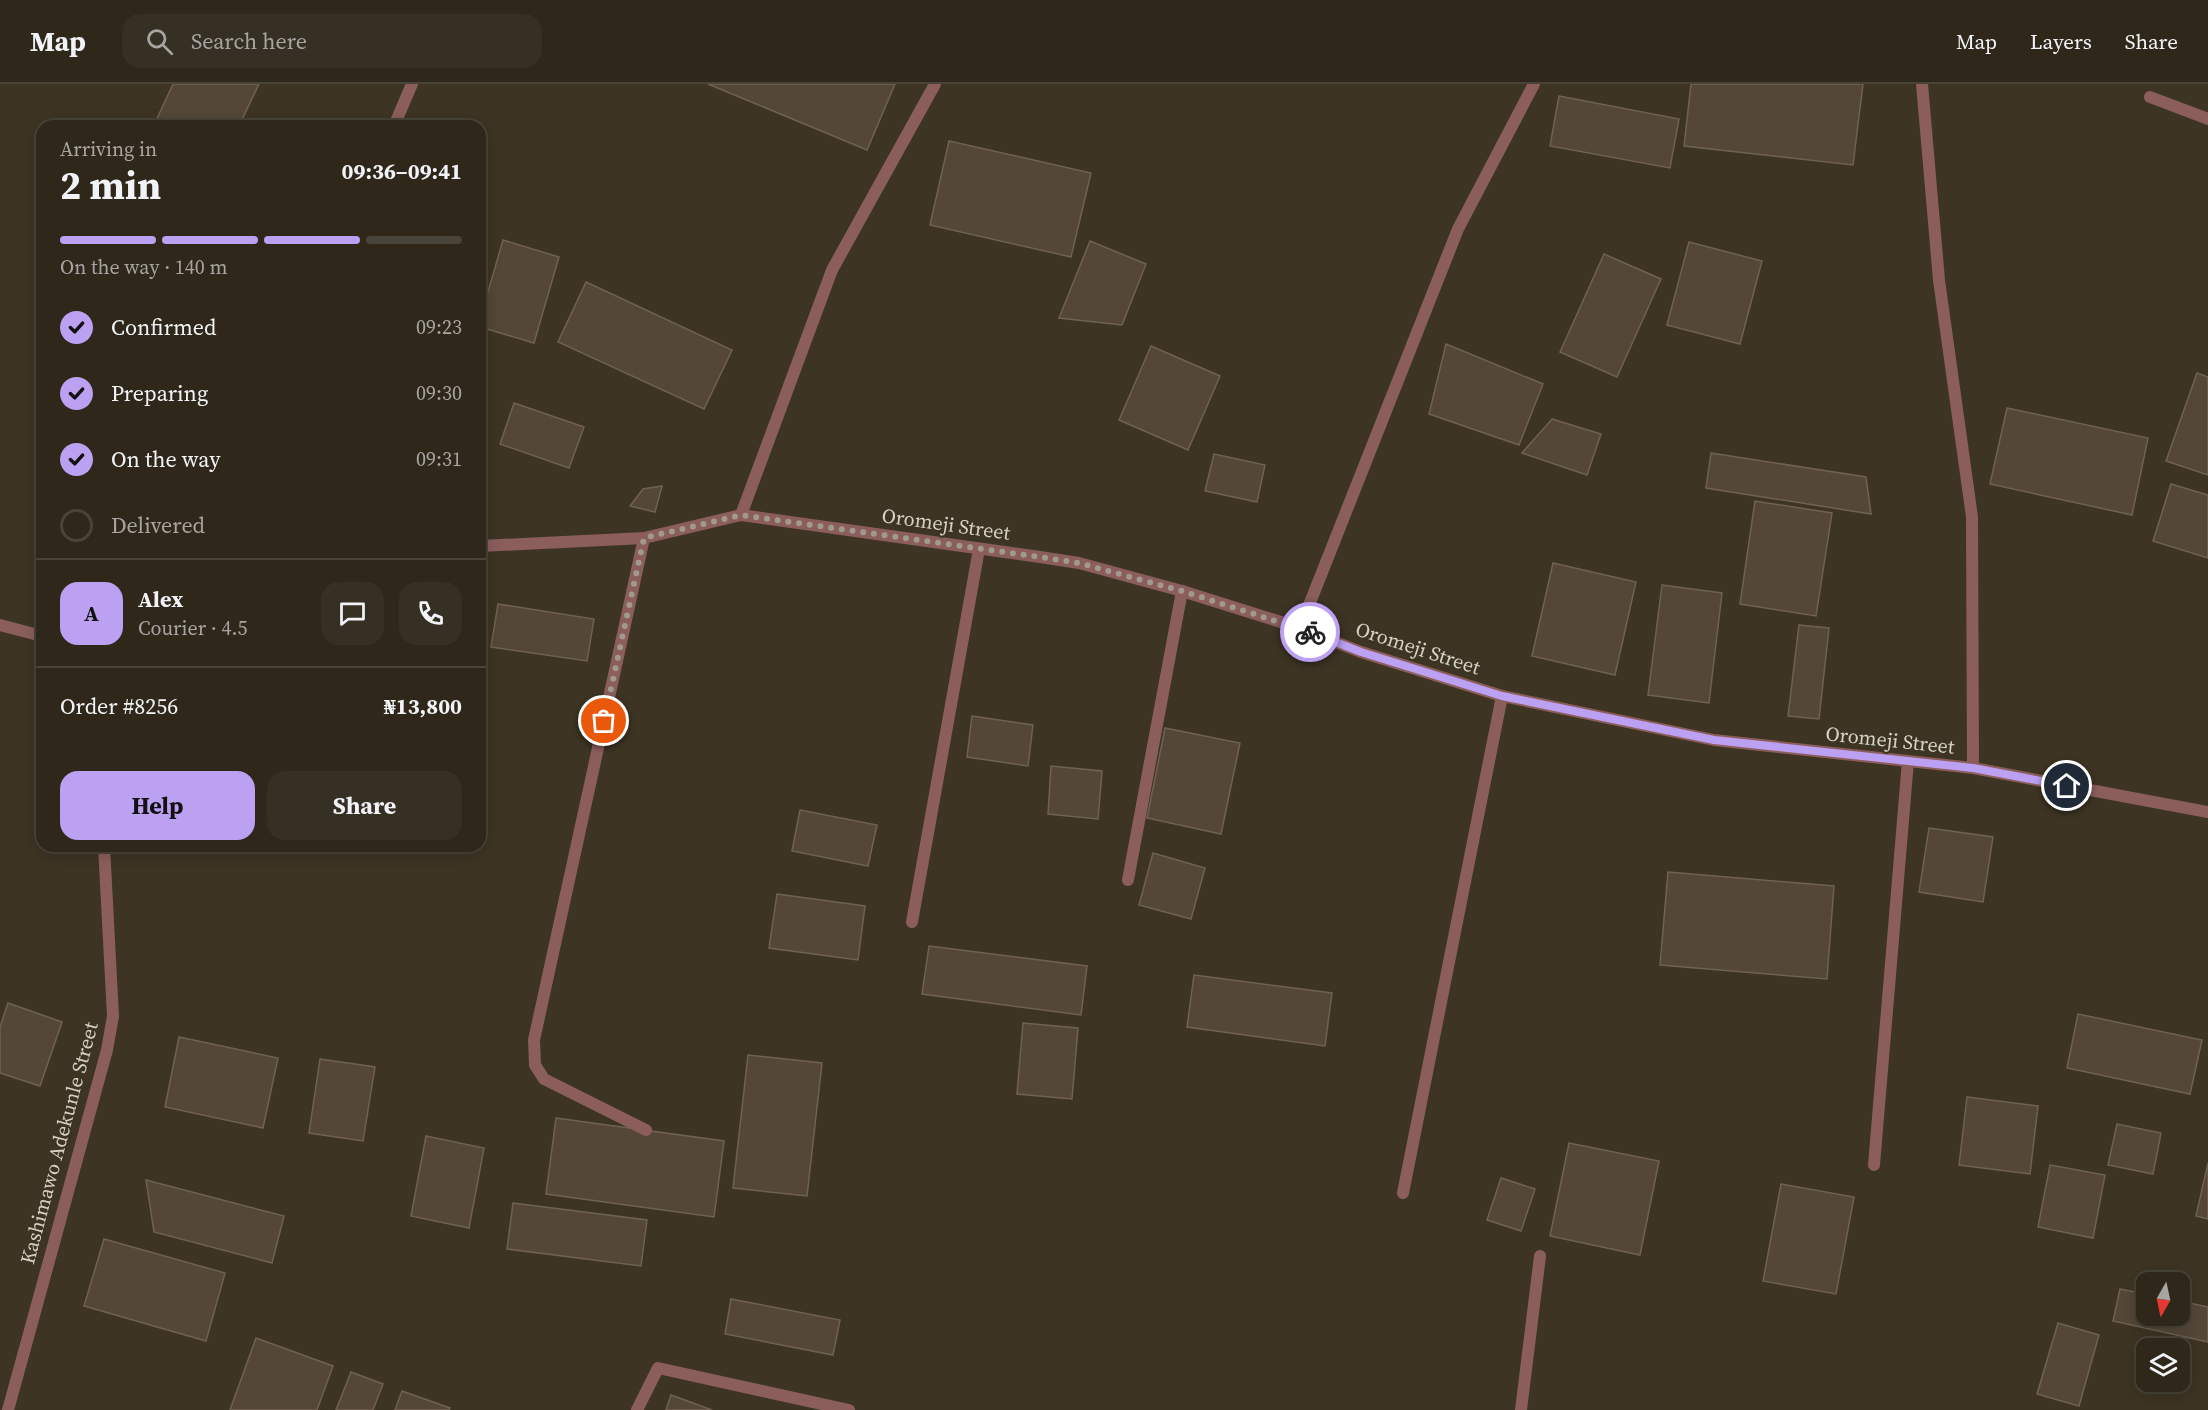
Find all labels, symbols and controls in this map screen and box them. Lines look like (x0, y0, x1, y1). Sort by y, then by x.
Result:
search box (122, 14, 542, 68)
text: Map (30, 22, 86, 60)
icon: search (143, 25, 176, 58)
text: Search here (191, 26, 307, 56)
text: Map (1956, 27, 1997, 56)
text: Layers (2030, 27, 2092, 56)
text: Share (2125, 27, 2178, 56)
text: Arriving in (60, 135, 157, 163)
text: 09:36–09:41 (342, 156, 462, 186)
text: 2 min (60, 159, 161, 212)
text: On the way · 140 m (60, 253, 227, 281)
icon: check (60, 311, 93, 344)
text: Confirmed (111, 312, 216, 342)
text: 09:23 (416, 313, 462, 341)
icon: check (60, 377, 93, 410)
text: Preparing (111, 378, 208, 408)
text: 09:30 (416, 379, 462, 407)
icon: check (60, 443, 93, 476)
text: On the way (111, 444, 220, 474)
text: 09:31 (416, 445, 462, 473)
street label: Oromeji Street (880, 501, 1013, 547)
text: Delivered (111, 510, 205, 540)
button: chat (321, 582, 384, 645)
button: phone (399, 582, 462, 645)
text: Alex (138, 584, 183, 614)
text: A (84, 598, 99, 628)
courier (1280, 602, 1340, 662)
text: Courier · 4.5 (138, 614, 247, 642)
street label: Oromeji Street (1352, 615, 1484, 681)
icon: bike (1294, 616, 1327, 649)
text: Order #8256 (60, 691, 178, 721)
text: ₦13,800 (384, 691, 462, 721)
pin (578, 695, 629, 746)
icon: bag (587, 704, 620, 737)
street label: Oromeji Street (1824, 719, 1956, 761)
pin (2041, 760, 2092, 811)
icon: home (2050, 769, 2083, 802)
button: Help (60, 771, 255, 840)
button: Share (267, 771, 462, 840)
street label: Kashimawo Adekunle Street (13, 1018, 105, 1267)
north arrow (2136, 1272, 2190, 1326)
map controls (2136, 1272, 2190, 1392)
button: layers (2136, 1338, 2190, 1392)

